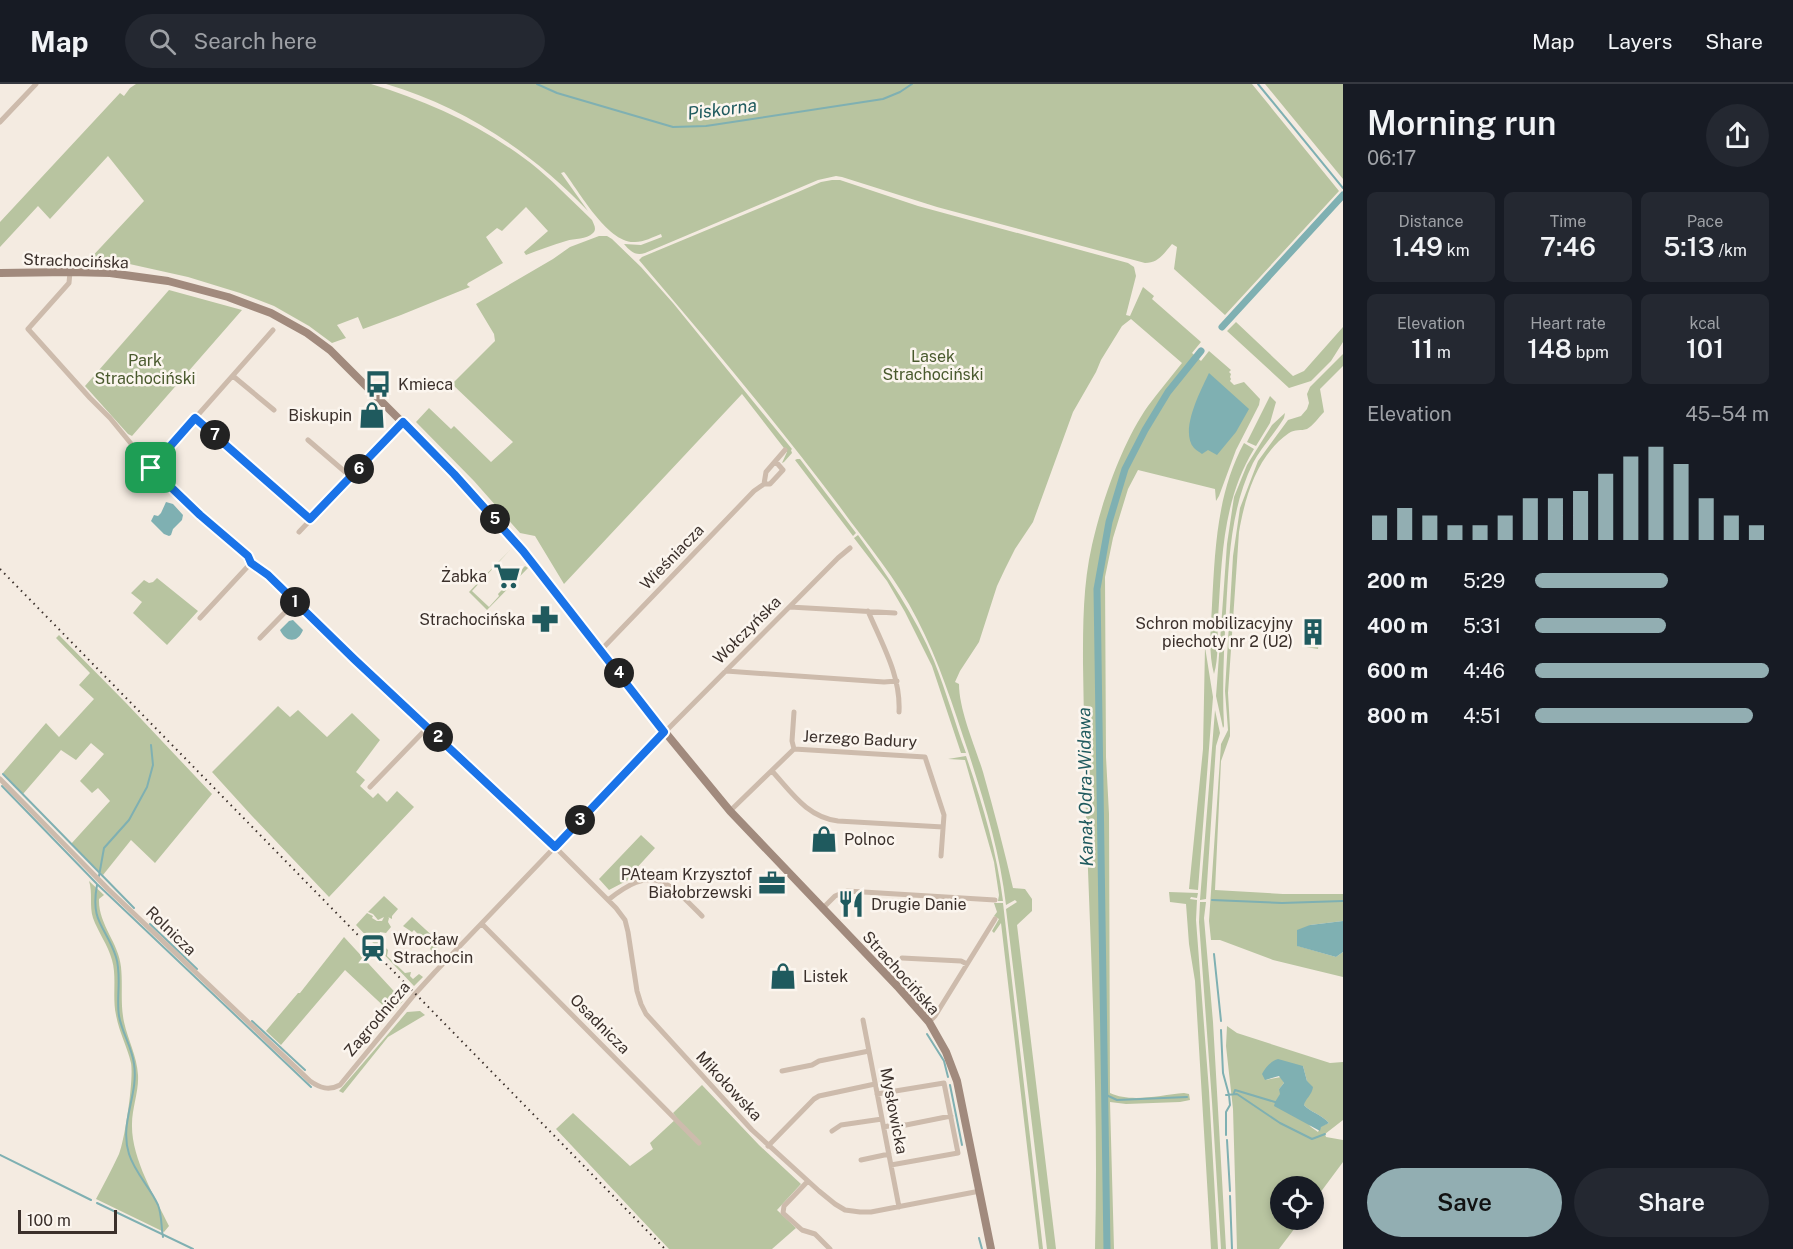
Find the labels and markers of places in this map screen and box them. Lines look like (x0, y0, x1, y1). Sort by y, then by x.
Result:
bus stop icon: Kmieca (363, 369, 393, 399)
place label: Kmieca (398, 375, 453, 394)
shop icon: Biskupin (357, 400, 387, 430)
place label: Biskupin (288, 406, 352, 425)
pin: 7 (200, 420, 230, 450)
pin (125, 442, 176, 493)
pin: 6 (344, 454, 374, 484)
pin: 5 (480, 504, 510, 534)
supermarket icon: Żabka (492, 561, 522, 591)
place label: Żabka (441, 566, 487, 586)
pin: 1 (280, 587, 310, 617)
pharmacy icon: Strachocińska (530, 604, 560, 634)
place label: Strachocińska (419, 610, 525, 629)
place label: Schron mobilizacyjny piechoty nr 2 (U2) (1135, 614, 1293, 651)
building icon: Schron mobilizacyjny piechoty nr 2 (U2) (1298, 617, 1328, 647)
pin: 4 (604, 658, 634, 688)
pin: 2 (423, 722, 453, 752)
pin: 3 (565, 805, 595, 835)
shop icon: Polnoc (809, 824, 839, 854)
place label: Polnoc (844, 830, 895, 849)
place label: PAteam Krzysztof Białobrzewski (621, 865, 752, 902)
office icon: PAteam Krzysztof Białobrzewski (757, 868, 787, 898)
restaurant icon: Drugie Danie (836, 889, 866, 919)
place label: Drugie Danie (871, 895, 967, 914)
place label: Wrocław Strachocin (393, 930, 473, 967)
station icon: Wrocław Strachocin (358, 933, 388, 963)
shop icon: Listek (768, 961, 798, 991)
place label: Listek (803, 967, 848, 986)

